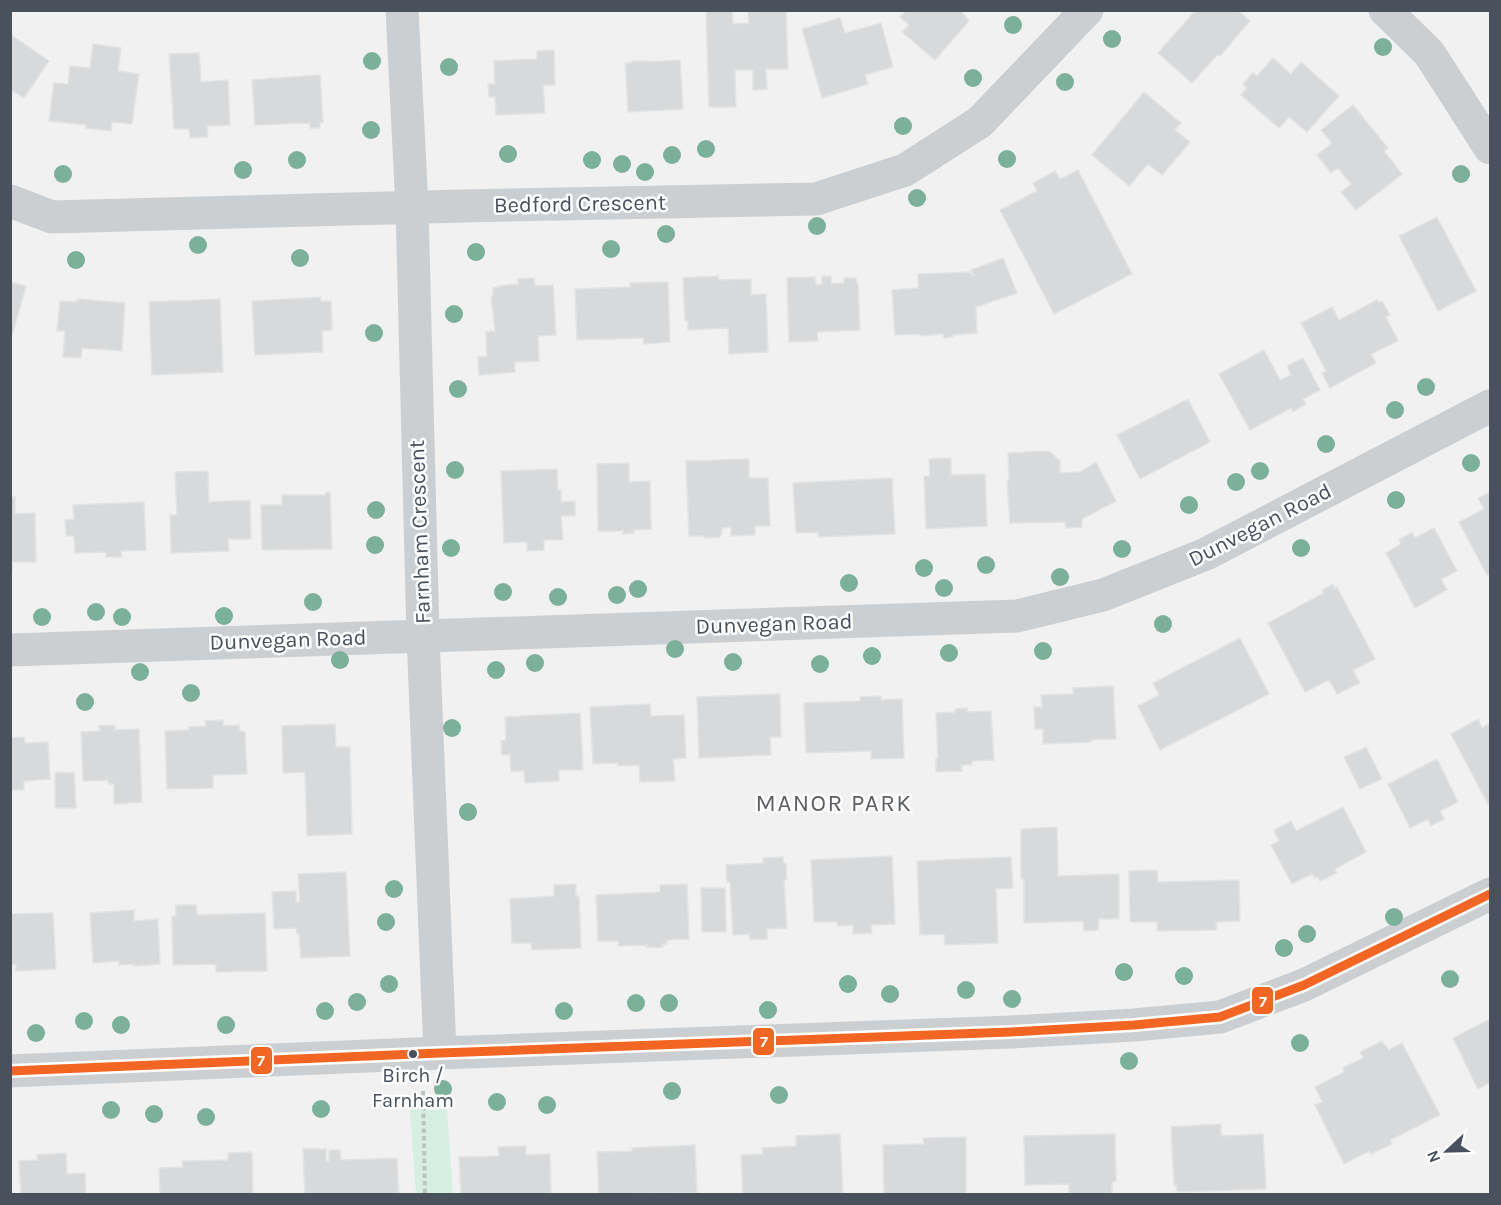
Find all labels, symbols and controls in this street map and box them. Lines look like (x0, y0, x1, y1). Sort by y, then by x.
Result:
street label: Bedford Crescent (494, 189, 666, 219)
street label: Farnham Crescent (404, 440, 436, 624)
street label: Dunvegan Road (1184, 478, 1336, 572)
street label: Dunvegan Road (695, 608, 853, 640)
street label: Dunvegan Road (209, 624, 367, 656)
district label: MANOR PARK (756, 789, 912, 817)
line badge: 7 (1251, 986, 1274, 1015)
text: 7 (1259, 992, 1267, 1011)
line badge: 7 (752, 1027, 775, 1056)
text: 7 (760, 1032, 768, 1051)
line badge: 7 (250, 1046, 273, 1075)
marker: Birch / Farnham (407, 1048, 419, 1060)
text: 7 (257, 1051, 265, 1070)
place label: Birch / Farnham (372, 1064, 454, 1112)
north arrow (1417, 1121, 1477, 1181)
text: N (1423, 1148, 1445, 1165)

